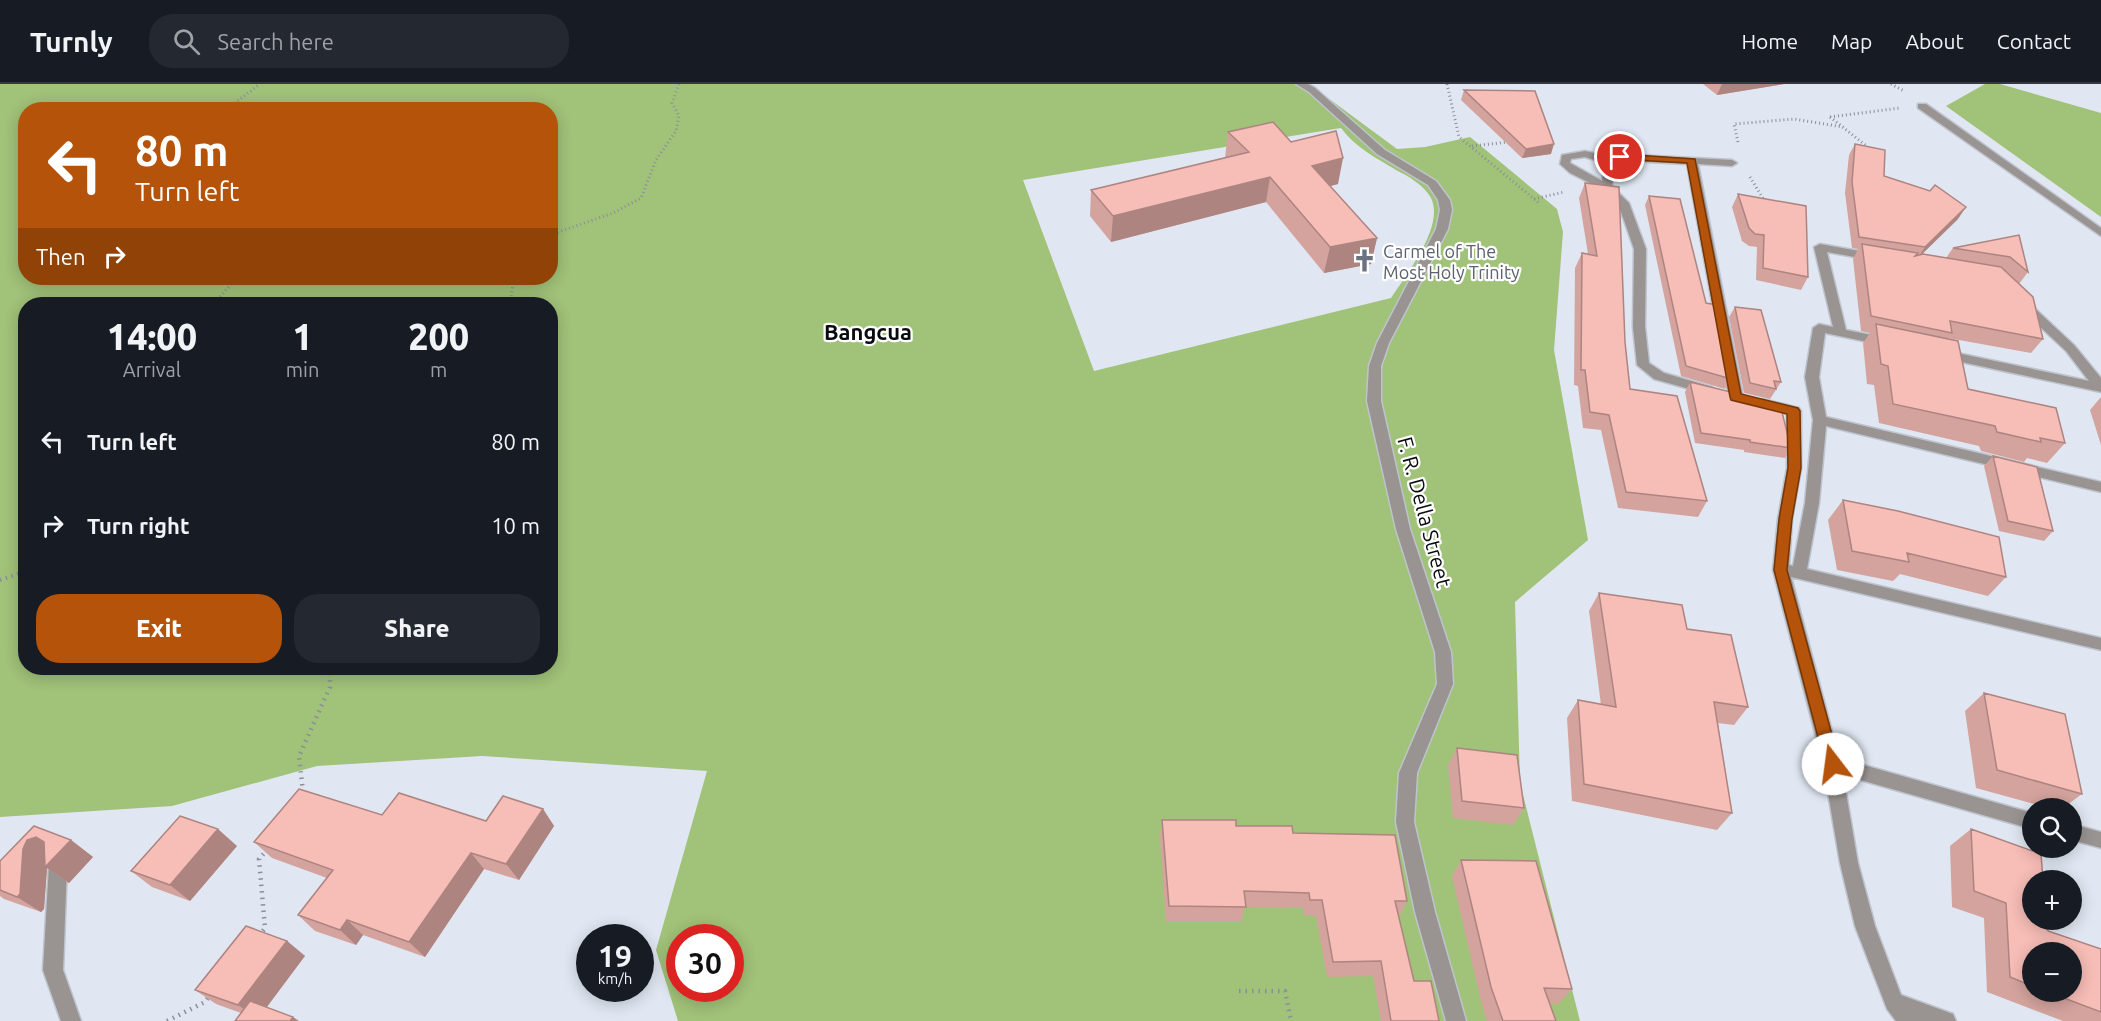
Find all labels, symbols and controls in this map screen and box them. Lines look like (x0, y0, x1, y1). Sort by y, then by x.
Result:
search box (149, 14, 569, 68)
icon: search (170, 25, 203, 58)
text: Turnly (30, 26, 113, 57)
text: Search here (218, 29, 334, 54)
text: Home (1741, 29, 1798, 53)
text: Map (1831, 29, 1872, 53)
text: About (1905, 29, 1964, 53)
text: Contact (1997, 29, 2071, 53)
icon: left (36, 126, 114, 204)
text: 80 m (135, 127, 229, 174)
pin (1594, 131, 1645, 182)
icon: arrive (1603, 140, 1636, 173)
text: Turn left (135, 176, 239, 206)
icon: right (98, 240, 131, 273)
place label: Carmel of The Most Holy Trinity (1383, 241, 1520, 282)
text: Then (36, 244, 86, 269)
church icon: Carmel of The Most Holy Trinity (1352, 248, 1378, 274)
text: 14:00 (107, 316, 197, 357)
text: 1 (292, 316, 313, 357)
text: 200 (408, 316, 469, 357)
district label: Bangcua (824, 319, 912, 344)
text: Arrival (123, 358, 181, 381)
text: min (286, 358, 319, 381)
text: m (430, 358, 447, 381)
icon: left (36, 425, 69, 458)
text: Turn left (87, 429, 177, 454)
text: 80 m (491, 429, 540, 454)
street label: F. R. Della Street (1393, 434, 1457, 590)
icon: right (36, 509, 69, 542)
text: Turn right (87, 513, 189, 538)
text: 10 m (491, 513, 540, 538)
button: Exit (36, 594, 282, 663)
button: Share (294, 594, 540, 663)
position arrow (1801, 732, 1865, 796)
map controls (2022, 798, 2082, 1002)
button: search (2022, 798, 2082, 858)
button: + (2022, 870, 2082, 930)
speed limit sign: 30 (666, 924, 744, 1002)
text: 19 (598, 939, 632, 973)
button: − (2022, 942, 2082, 1002)
text: km/h (598, 970, 632, 987)

